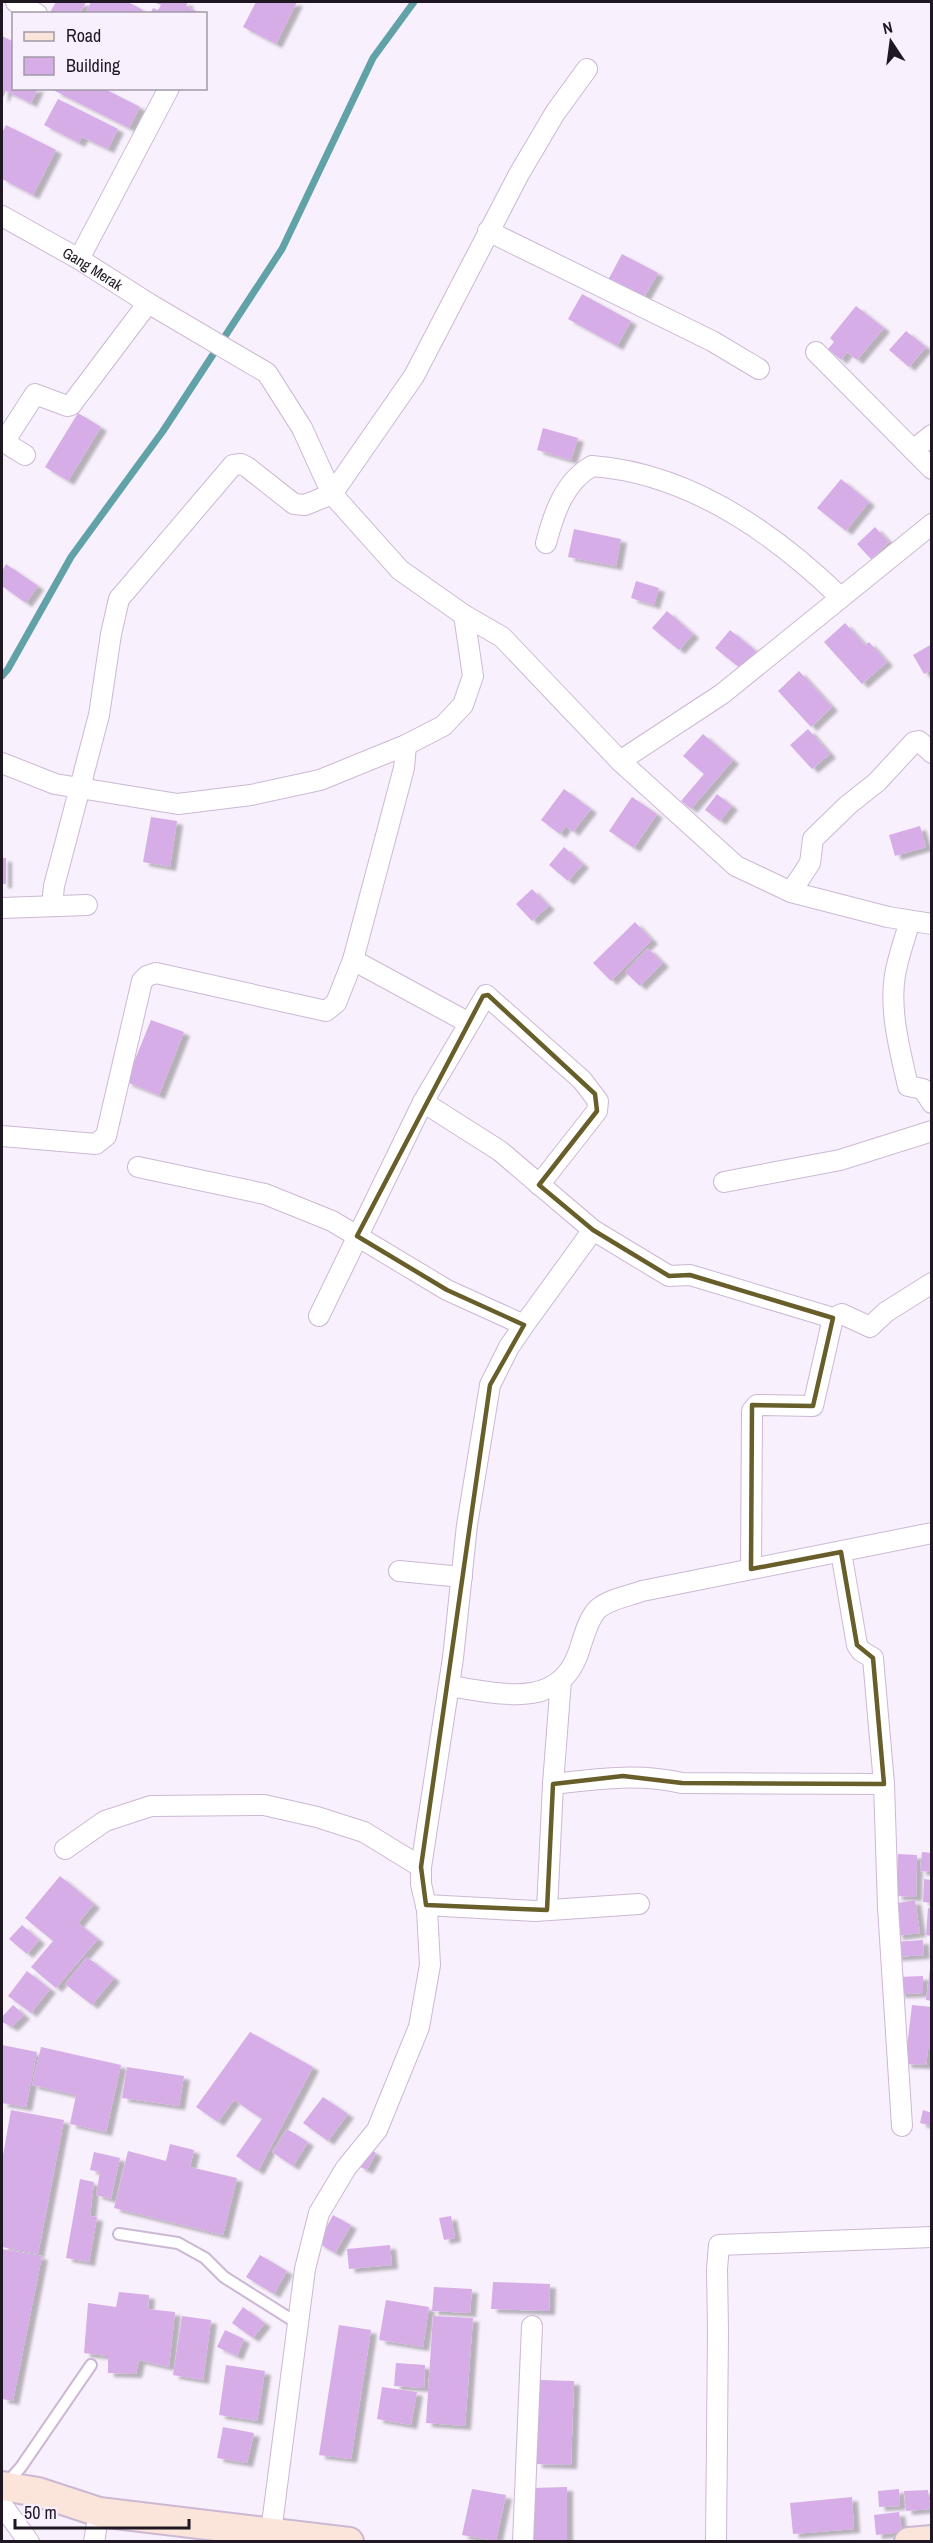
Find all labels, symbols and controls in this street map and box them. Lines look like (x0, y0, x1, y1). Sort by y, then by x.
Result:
legend (12, 12, 207, 90)
north arrow (861, 12, 921, 72)
text: N (881, 16, 895, 39)
text: Road (66, 23, 101, 48)
text: Building (66, 53, 121, 78)
street label: Gang Merak (59, 242, 128, 296)
scale bar (15, 2492, 189, 2530)
text: 50 m (24, 2500, 57, 2525)

